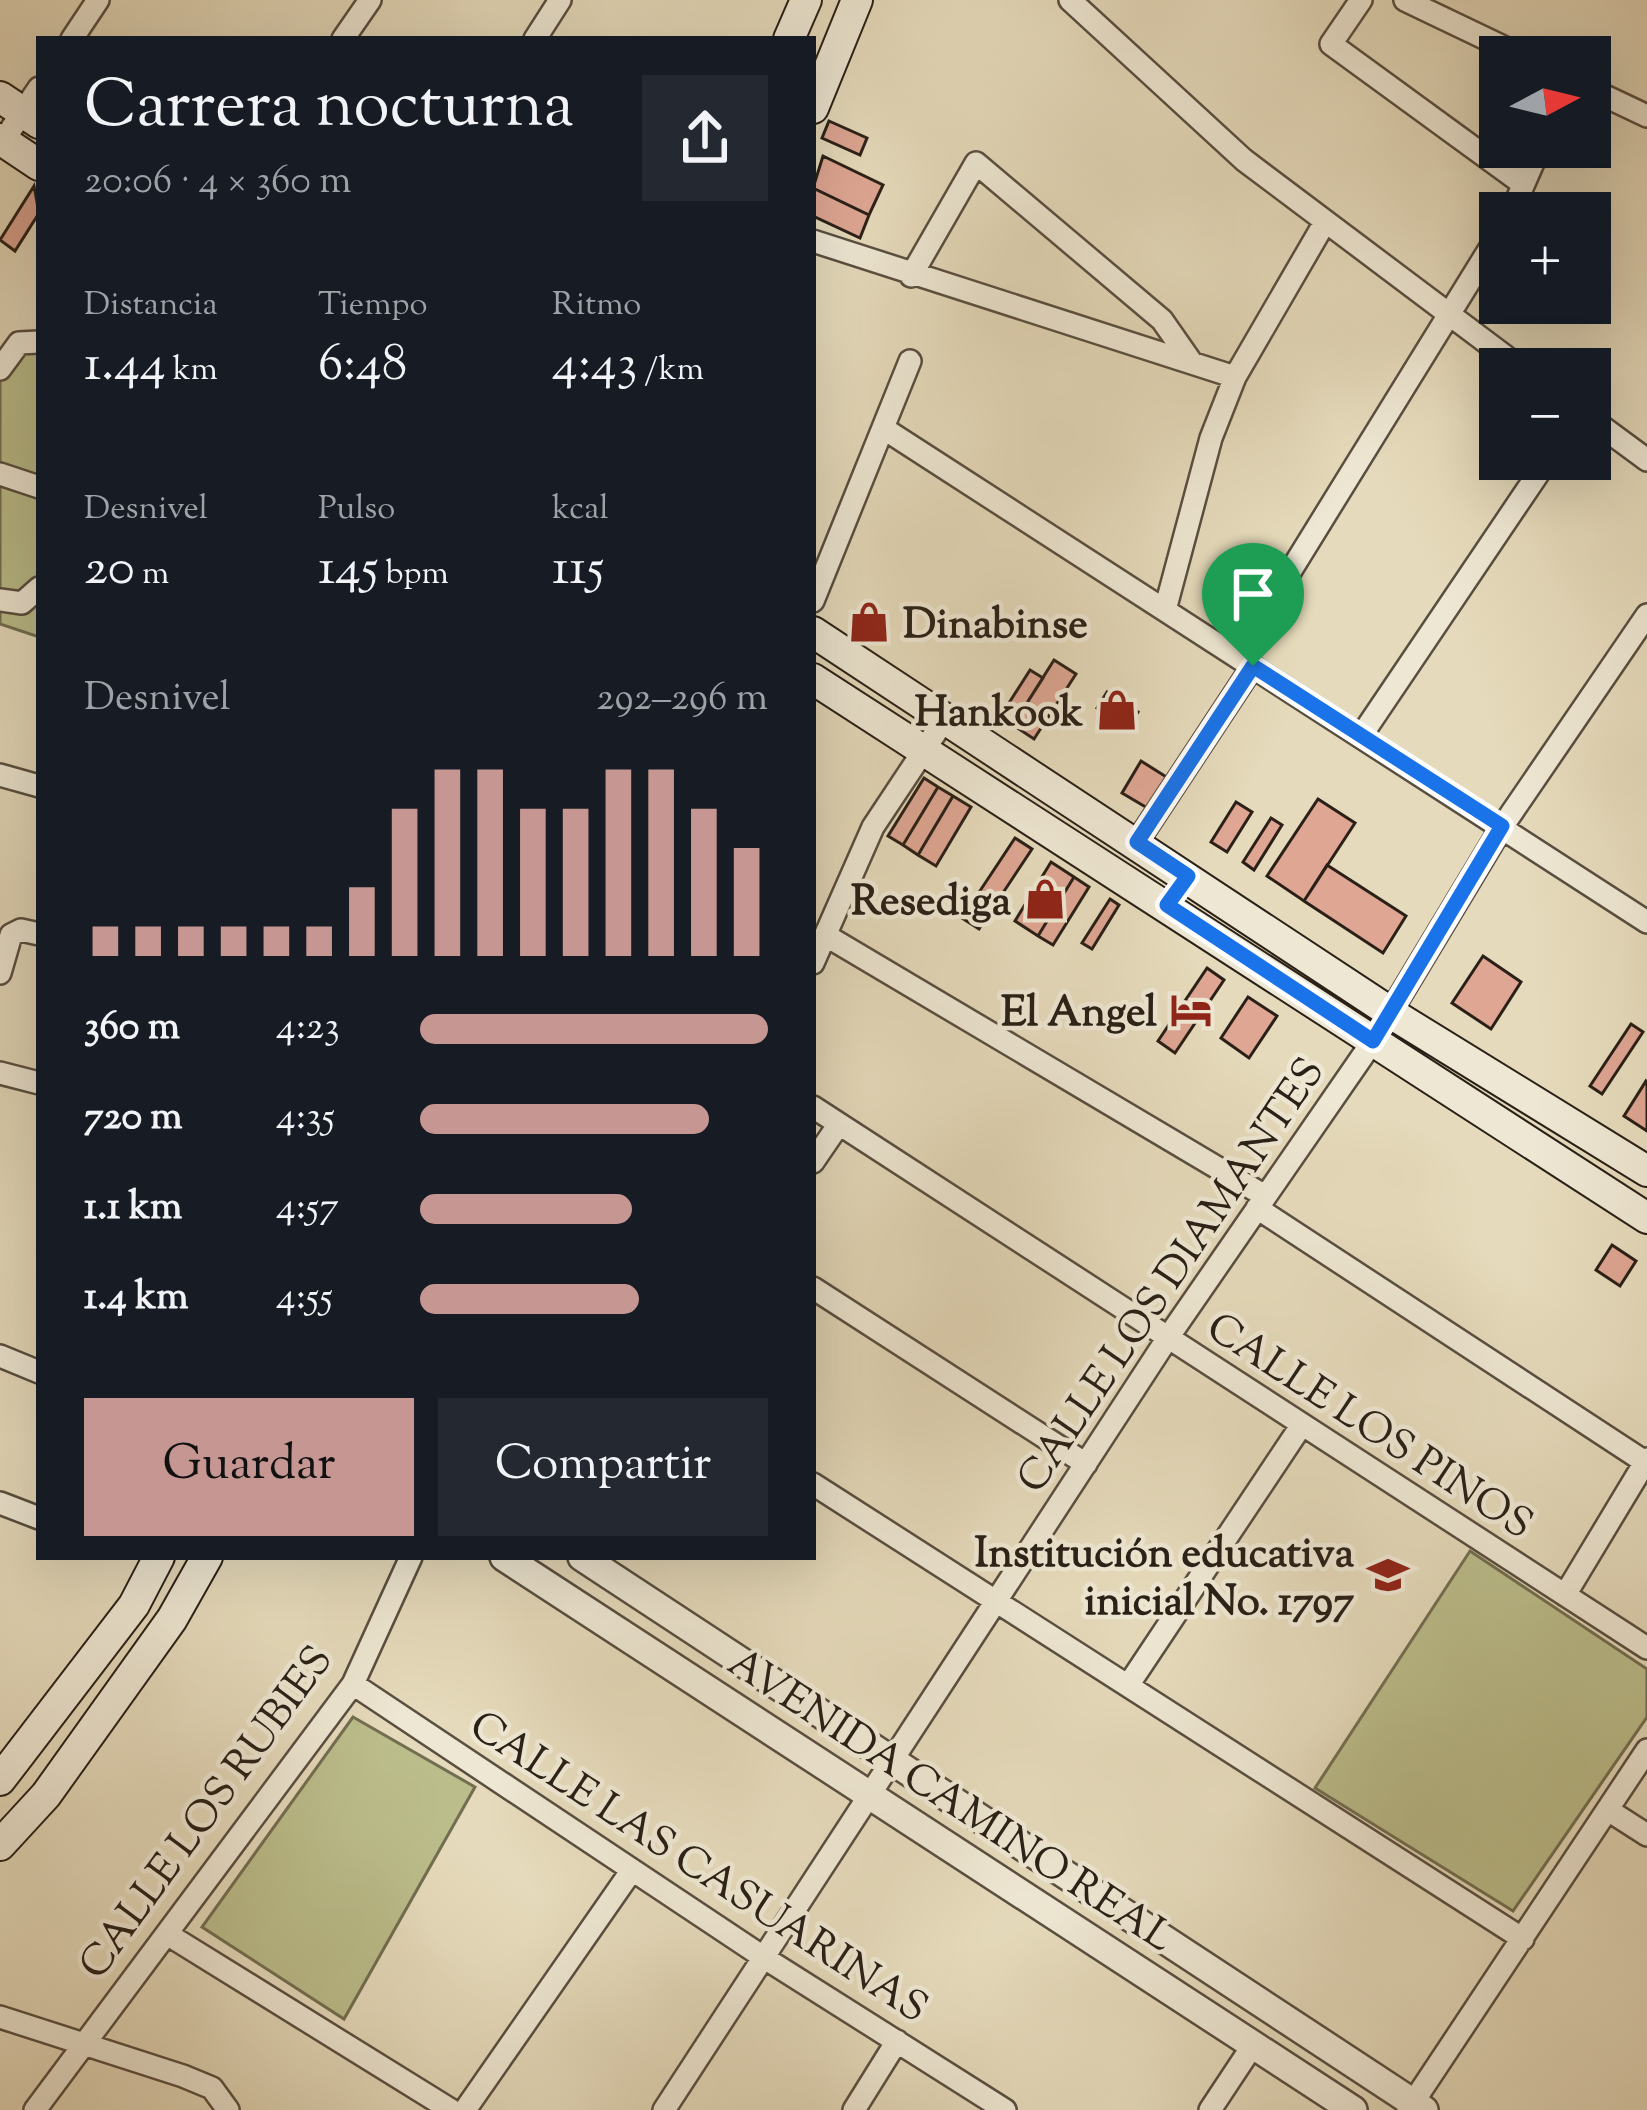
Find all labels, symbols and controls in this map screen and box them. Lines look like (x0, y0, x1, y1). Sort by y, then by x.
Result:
north arrow (1479, 36, 1611, 168)
map controls (1479, 36, 1611, 480)
text: Carrera nocturna (84, 62, 574, 157)
button: share (642, 75, 768, 201)
text: 20:06 · 4 × 360 m (84, 155, 352, 211)
button: + (1479, 192, 1611, 324)
text: Distancia (84, 282, 218, 330)
text: Tiempo (318, 282, 428, 330)
text: Ritmo (552, 282, 641, 330)
text: 1.44 (84, 330, 166, 403)
text: 6:48 (318, 330, 407, 403)
text: 4:43 (552, 330, 637, 403)
text: km (166, 347, 218, 395)
text: /km (637, 347, 704, 395)
button: − (1479, 348, 1611, 480)
text: Desnivel (84, 486, 208, 534)
text: Pulso (318, 486, 395, 534)
text: kcal (552, 486, 609, 534)
text: 20 (84, 534, 135, 607)
text: 145 (318, 534, 379, 607)
text: 115 (552, 534, 604, 607)
pin (1202, 543, 1304, 666)
text: m (135, 551, 169, 599)
text: bpm (379, 551, 449, 599)
icon: arrive (1220, 561, 1286, 627)
place label: Dinabinse (903, 597, 1088, 657)
shop icon: Dinabinse (846, 599, 892, 645)
text: Desnivel (84, 672, 230, 728)
text: 292–296 m (596, 672, 768, 728)
place label: Hankook (915, 685, 1083, 745)
shop icon: Hankook (1094, 687, 1140, 733)
place label: Resediga (851, 874, 1012, 934)
shop icon: Resediga (1022, 876, 1068, 922)
place label: El Angel (1001, 985, 1157, 1045)
hotel icon: El Angel (1168, 987, 1214, 1033)
text: 360 m (84, 1001, 180, 1057)
text: 4:23 (276, 1001, 340, 1057)
street label: CALLE LOS DIAMANTES (1005, 1047, 1342, 1506)
text: 720 m (84, 1091, 183, 1147)
text: 4:35 (276, 1091, 335, 1147)
text: 1.1 km (84, 1181, 182, 1237)
text: 4:57 (276, 1181, 339, 1237)
text: 1.4 km (84, 1271, 189, 1327)
text: 4:55 (276, 1271, 333, 1327)
street label: CALLE LOS PINOS (1193, 1300, 1543, 1556)
button: Guardar (84, 1398, 414, 1536)
button: Compartir (438, 1398, 768, 1536)
place label: Institución educativa inicial No. 1797 (974, 1526, 1355, 1634)
school or university icon: Institución educativa inicial No. 1797 (1365, 1552, 1411, 1598)
street label: CALLE LOS RUBIES (67, 1635, 350, 1993)
street label: AVENIDA CAMINO REAL (715, 1635, 1184, 1969)
street label: CALLE LAS CASUARINAS (456, 1698, 938, 2040)

